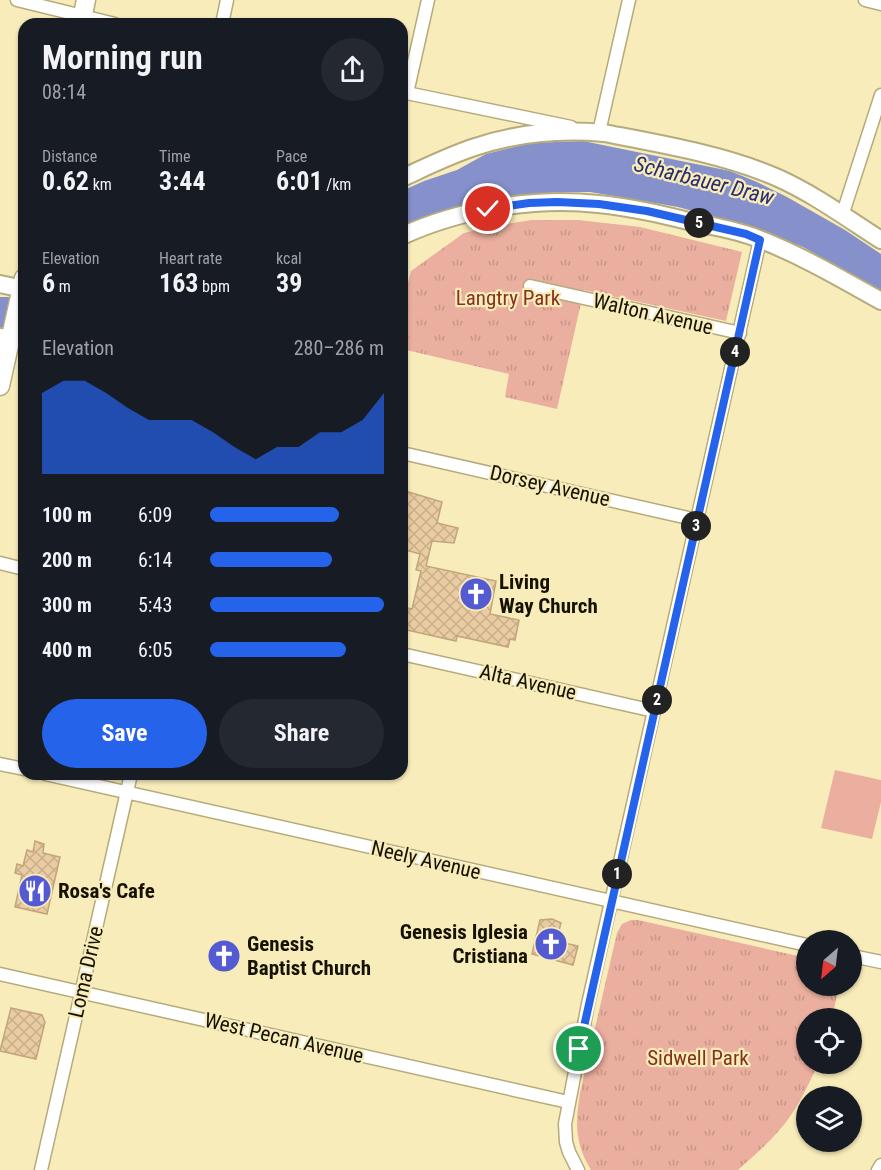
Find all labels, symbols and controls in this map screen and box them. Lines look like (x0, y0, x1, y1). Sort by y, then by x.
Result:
text: Morning run (42, 38, 203, 77)
button: share (321, 38, 384, 101)
text: 08:14 (42, 80, 86, 104)
text: Distance (42, 147, 97, 166)
text: Time (159, 147, 191, 166)
text: Pace (276, 147, 307, 166)
water label: Scharbauer Draw (632, 151, 777, 210)
text: 0.62 (42, 166, 89, 196)
text: 3:44 (159, 166, 206, 196)
text: 6:01 (276, 166, 323, 196)
text: km (89, 175, 112, 194)
text: /km (323, 175, 351, 194)
pin (462, 183, 513, 234)
icon: check (471, 192, 504, 225)
pin: 5 (684, 208, 714, 238)
text: 5 (695, 213, 703, 232)
text: Elevation (42, 249, 100, 268)
text: Heart rate (159, 249, 222, 268)
text: kcal (276, 249, 302, 268)
text: 6 (42, 268, 55, 298)
text: 163 (159, 268, 198, 298)
text: 39 (276, 268, 302, 298)
text: m (55, 277, 71, 296)
text: bpm (198, 277, 230, 296)
park label: Langtry Park (456, 286, 561, 310)
street label: Walton Avenue (591, 289, 716, 340)
text: Elevation (42, 336, 114, 360)
text: 280–286 m (294, 336, 384, 360)
pin: 4 (720, 337, 750, 367)
text: 4 (731, 342, 739, 361)
street label: Dorsey Avenue (488, 461, 612, 511)
text: 100 m (42, 503, 92, 527)
text: 6:09 (138, 503, 172, 527)
pin: 3 (681, 511, 711, 541)
text: 3 (692, 516, 700, 535)
text: 200 m (42, 548, 92, 572)
text: 6:14 (138, 548, 172, 572)
place label: Living Way Church (499, 570, 598, 618)
church icon: Living Way Church (458, 576, 494, 612)
text: 300 m (42, 593, 92, 617)
text: 5:43 (138, 593, 172, 617)
text: 400 m (42, 638, 92, 662)
text: 6:05 (138, 638, 172, 662)
street label: Alta Avenue (477, 659, 579, 705)
pin: 2 (642, 685, 672, 715)
text: 2 (653, 690, 661, 709)
button: Save (42, 699, 207, 768)
button: Share (219, 699, 384, 768)
street label: Neely Avenue (369, 836, 483, 884)
pin: 1 (602, 859, 632, 889)
text: 1 (613, 864, 621, 883)
restaurant icon: Rosa's Cafe (17, 873, 53, 909)
place label: Rosa's Cafe (58, 879, 155, 903)
place label: Genesis Iglesia Cristiana (400, 920, 528, 968)
street label: Loma Drive (64, 924, 108, 1020)
church icon: Genesis Iglesia Cristiana (533, 926, 569, 962)
north arrow (796, 930, 862, 996)
map controls (796, 930, 862, 1152)
place label: Genesis Baptist Church (247, 932, 371, 980)
church icon: Genesis Baptist Church (206, 938, 242, 974)
street label: West Pecan Avenue (202, 1008, 366, 1068)
button: locate (796, 1008, 862, 1074)
pin (553, 1023, 604, 1074)
icon: arrive (562, 1032, 595, 1065)
park label: Sidwell Park (647, 1046, 749, 1070)
button: layers (796, 1086, 862, 1152)

